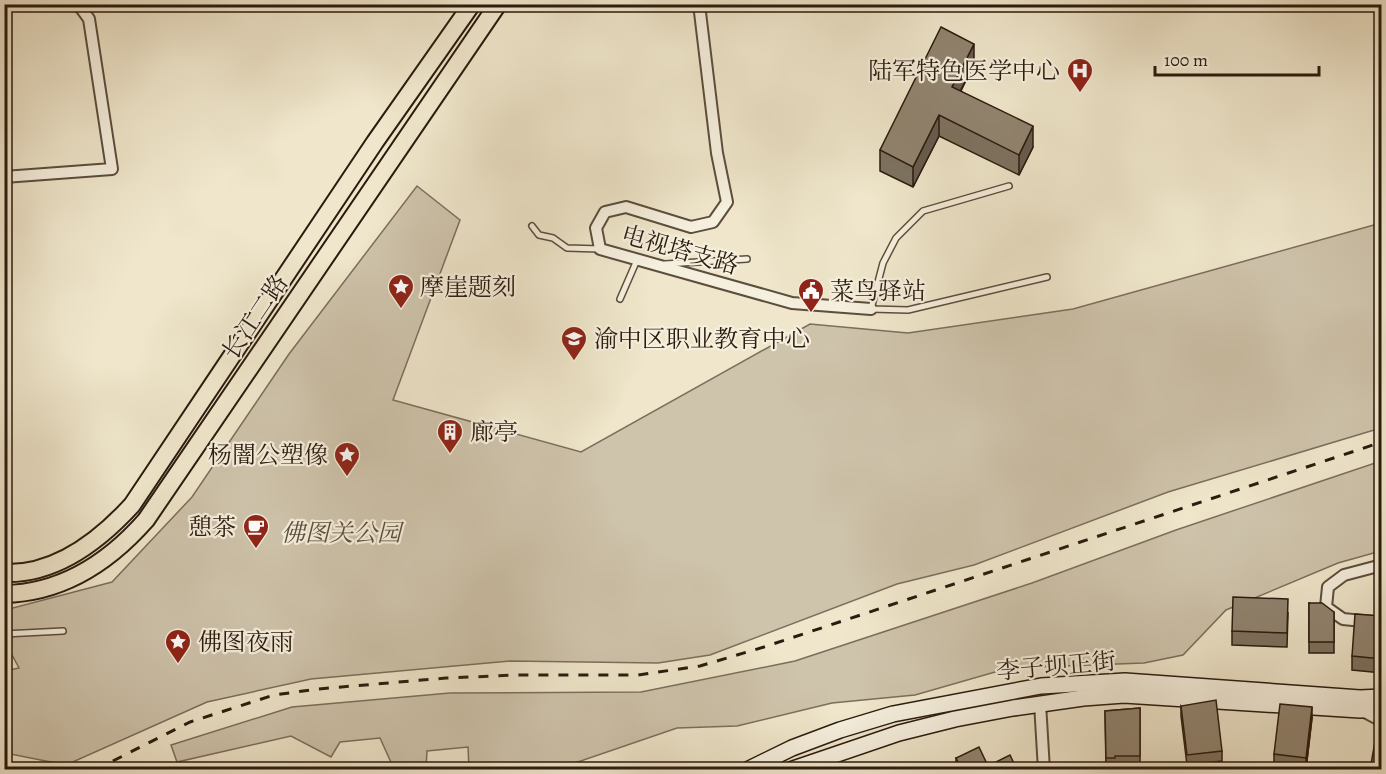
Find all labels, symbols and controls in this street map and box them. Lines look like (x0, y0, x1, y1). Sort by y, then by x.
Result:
scale bar (1155, 39, 1318, 77)
text: 100 m (1164, 48, 1208, 72)
place label: 陆军特色医学中心 (868, 55, 1060, 87)
hospital icon: 陆军特色医学中心 (1065, 56, 1095, 94)
street label: 电视塔支路 (618, 218, 742, 282)
street label: 长江二路 (215, 268, 295, 366)
place label: 摩崖题刻 (420, 271, 516, 303)
place icon: 摩崖题刻 (386, 272, 416, 310)
place label: 菜鸟驿站 (830, 275, 926, 307)
public building icon: 菜鸟驿站 (796, 276, 826, 314)
place label: 渝中区职业教育中心 (594, 323, 810, 355)
school or university icon: 渝中区职业教育中心 (559, 324, 589, 362)
place label: 廊亭 (470, 416, 518, 448)
building icon: 廊亭 (435, 417, 465, 455)
place label: 杨闇公塑像 (208, 439, 328, 471)
place icon: 杨闇公塑像 (332, 440, 362, 478)
place label: 憩茶 (188, 511, 236, 543)
cafe icon: 憩茶 (241, 512, 271, 550)
park label: 佛图关公园 (281, 517, 405, 549)
place label: 佛图夜雨 (198, 626, 294, 658)
place icon: 佛图夜雨 (163, 627, 193, 665)
street label: 李子坝正街 (995, 645, 1117, 687)

